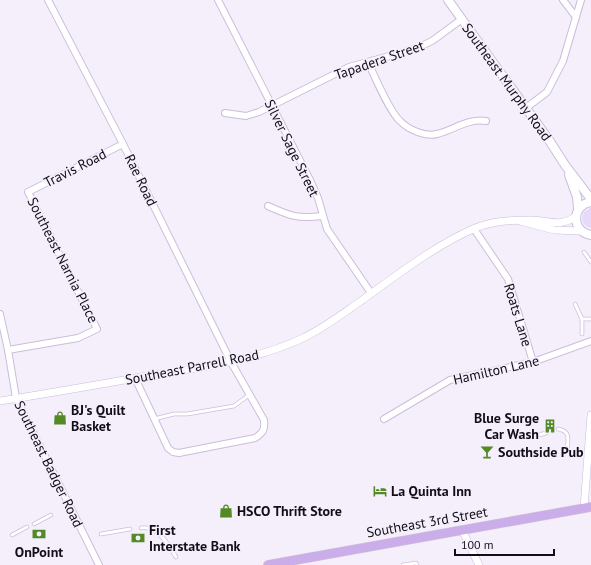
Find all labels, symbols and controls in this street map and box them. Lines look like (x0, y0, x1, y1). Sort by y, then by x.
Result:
street label: Southeast Murphy Road (458, 20, 556, 144)
street label: Tapadera Street (332, 36, 426, 84)
street label: Silver Sage Street (261, 96, 323, 200)
street label: Travis Road (41, 145, 109, 191)
street label: Rae Road (121, 151, 161, 209)
street label: Southeast Narnia Place (24, 194, 102, 326)
street label: Roats Lane (500, 281, 536, 349)
street label: Southeast Parrell Road (124, 345, 260, 389)
street label: Hamilton Lane (451, 351, 541, 389)
street label: Southeast Badger Road (10, 398, 88, 530)
place label: BJ's Quilt Basket (71, 401, 126, 435)
place label: Blue Surge Car Wash (474, 409, 539, 443)
shop icon: BJ's Quilt Basket (52, 410, 68, 426)
building icon: Blue Surge Car Wash (542, 418, 558, 434)
place label: Southside Pub (498, 443, 584, 461)
bar icon: Southside Pub (479, 444, 495, 460)
place label: La Quinta Inn (391, 482, 471, 500)
hotel icon: La Quinta Inn (372, 483, 388, 499)
place label: HSCO Thrift Store (237, 502, 342, 520)
street label: Southeast 3rd Street (365, 502, 489, 542)
shop icon: HSCO Thrift Store (218, 503, 234, 519)
place label: First Interstate Bank (149, 521, 241, 555)
bank icon: OnPoint (31, 526, 47, 542)
bank icon: First Interstate Bank (130, 530, 146, 546)
scale bar (455, 531, 554, 557)
text: 100 m (461, 537, 494, 552)
place label: OnPoint (15, 543, 63, 561)

